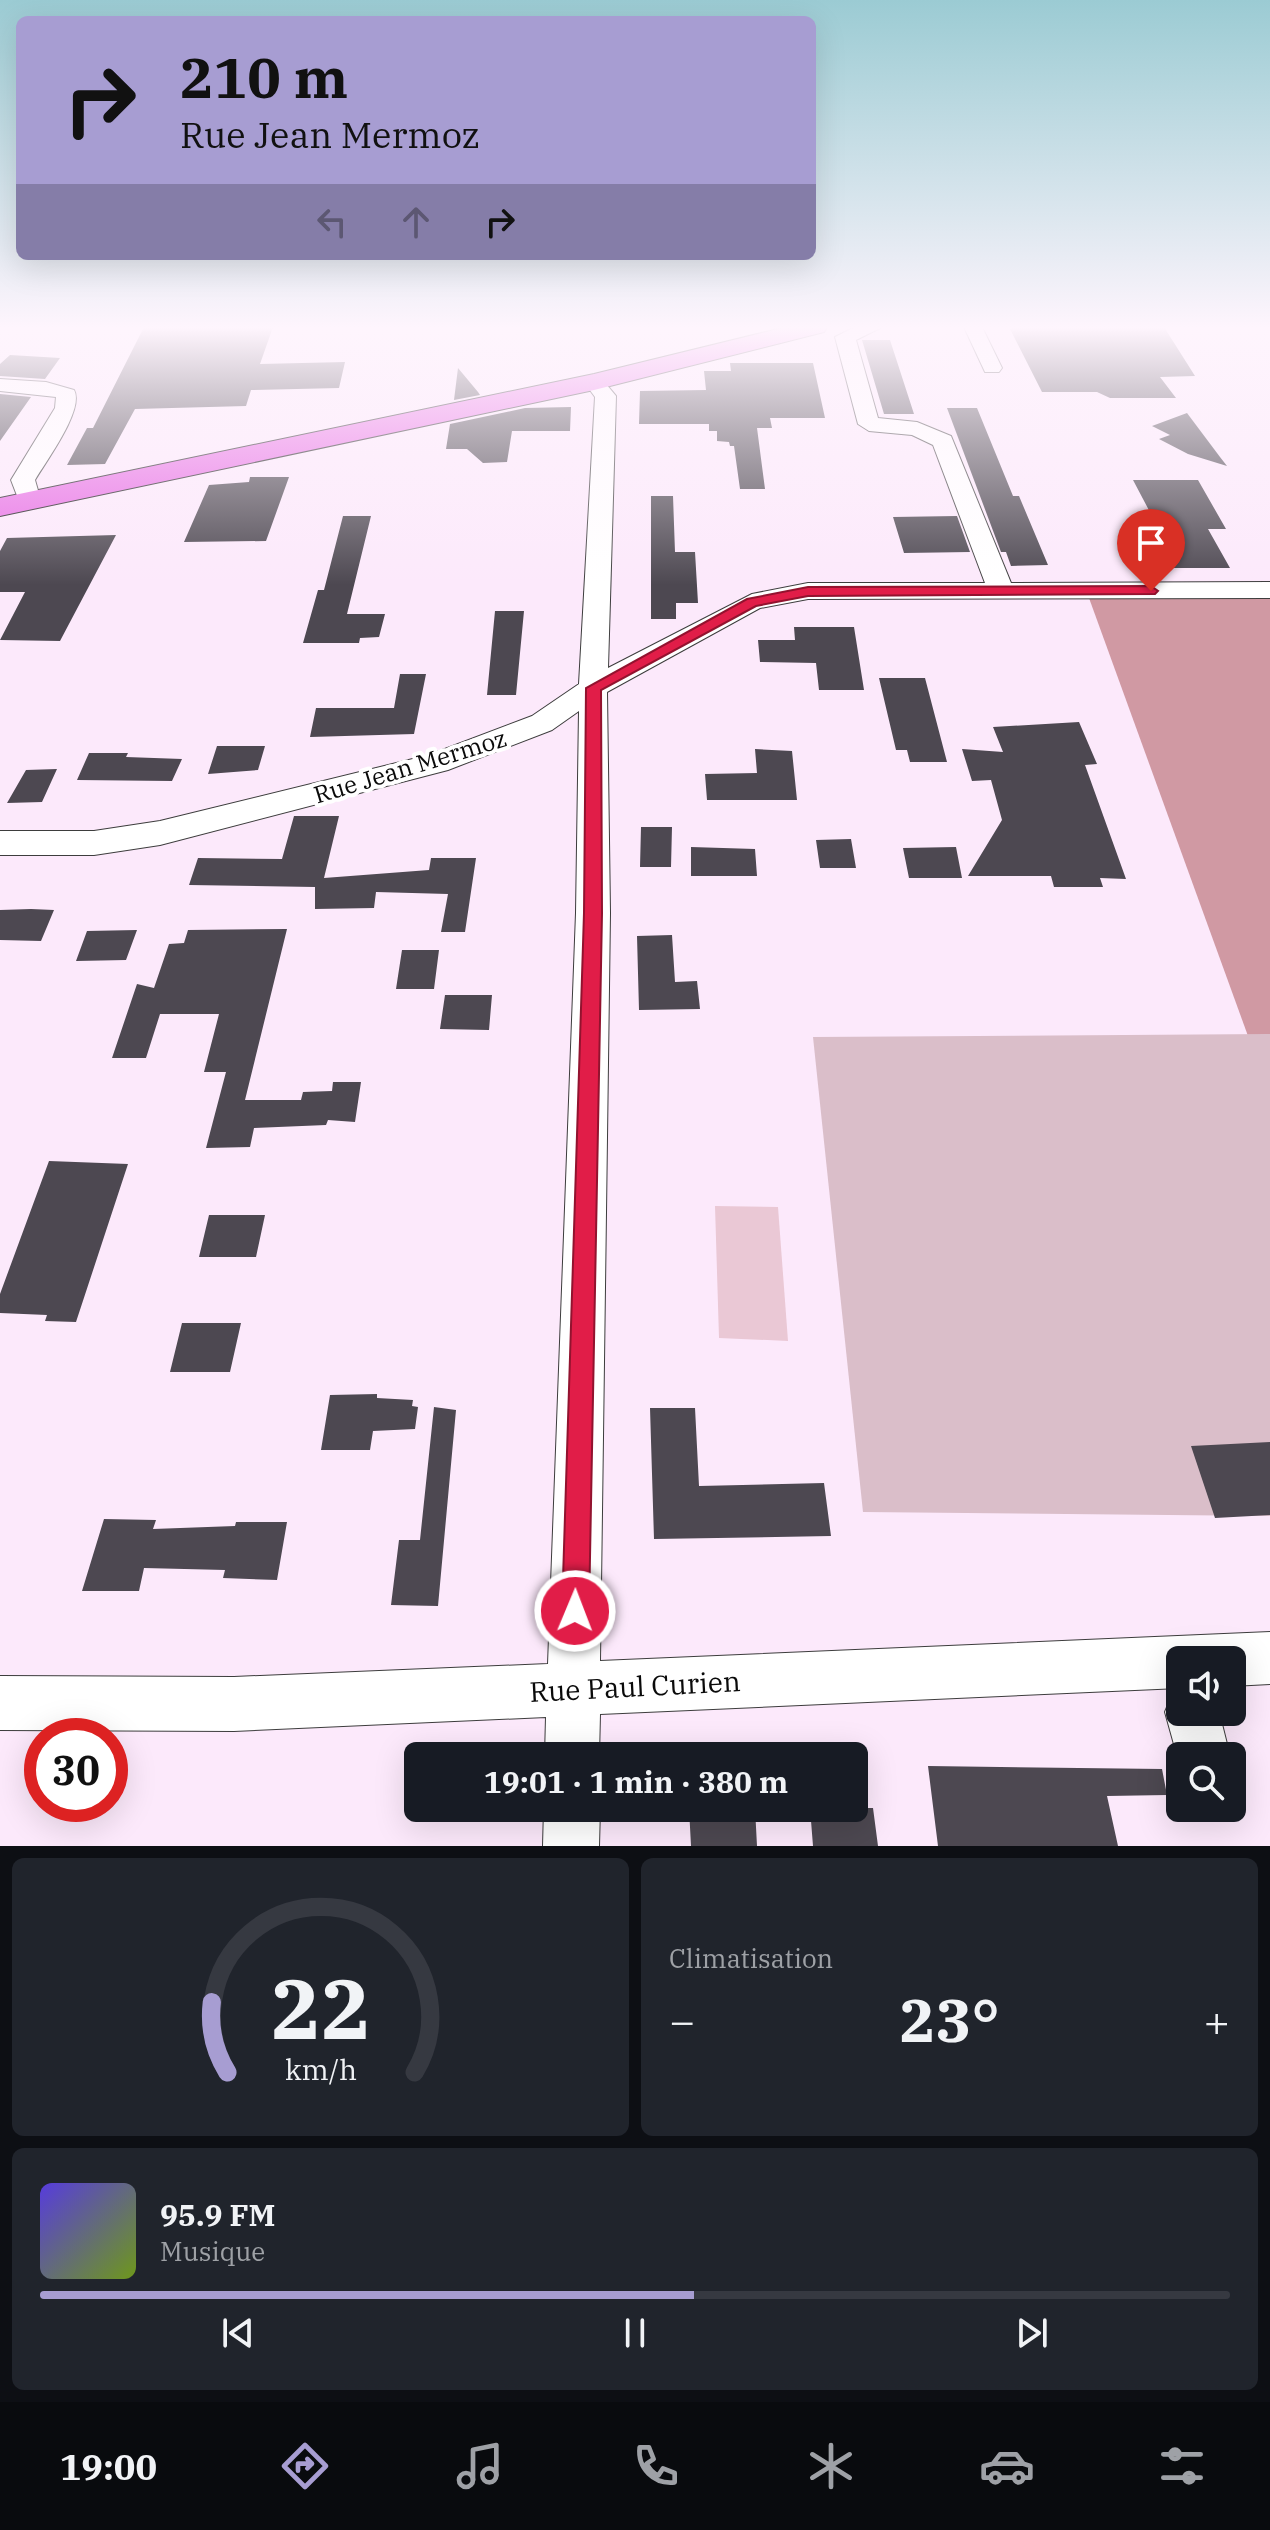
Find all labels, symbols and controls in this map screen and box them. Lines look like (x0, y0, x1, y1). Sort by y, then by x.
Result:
text: 210 m (180, 41, 348, 113)
icon: right (48, 48, 152, 152)
text: Rue Jean Mermoz (180, 111, 480, 158)
icon: left (310, 200, 354, 244)
icon: ahead (394, 200, 438, 244)
icon: right (478, 200, 522, 244)
pin (1117, 509, 1185, 591)
icon: arrive (1129, 521, 1173, 565)
street label: Rue Jean Mermoz (310, 721, 510, 811)
position arrow (533, 1569, 617, 1653)
map controls (1166, 1646, 1246, 1822)
button: sound (1166, 1646, 1246, 1726)
street label: Rue Paul Curien (528, 1662, 742, 1710)
speed limit sign: 30 (24, 1718, 128, 1822)
button: search (1166, 1742, 1246, 1822)
text: 19:01 · 1 min · 380 m (484, 1762, 788, 1801)
text: Climatisation (669, 1941, 833, 1975)
text: 22 (271, 1954, 370, 2062)
text: 23° (899, 1980, 1000, 2059)
text: − (669, 1992, 695, 2049)
text: + (1204, 1992, 1230, 2049)
text: km/h (284, 2051, 357, 2088)
text: 95.9 FM (160, 2195, 275, 2234)
text: Musique (160, 2234, 265, 2268)
icon: previous (216, 2311, 260, 2355)
icon: pause (613, 2311, 657, 2355)
icon: next (1010, 2311, 1054, 2355)
icon: directions (277, 2438, 333, 2494)
icon: music (452, 2438, 508, 2494)
icon: phone (628, 2438, 684, 2494)
icon: climate (803, 2438, 859, 2494)
icon: car (979, 2438, 1035, 2494)
icon: filters (1154, 2438, 1210, 2494)
text: 19:00 (60, 2443, 157, 2490)

